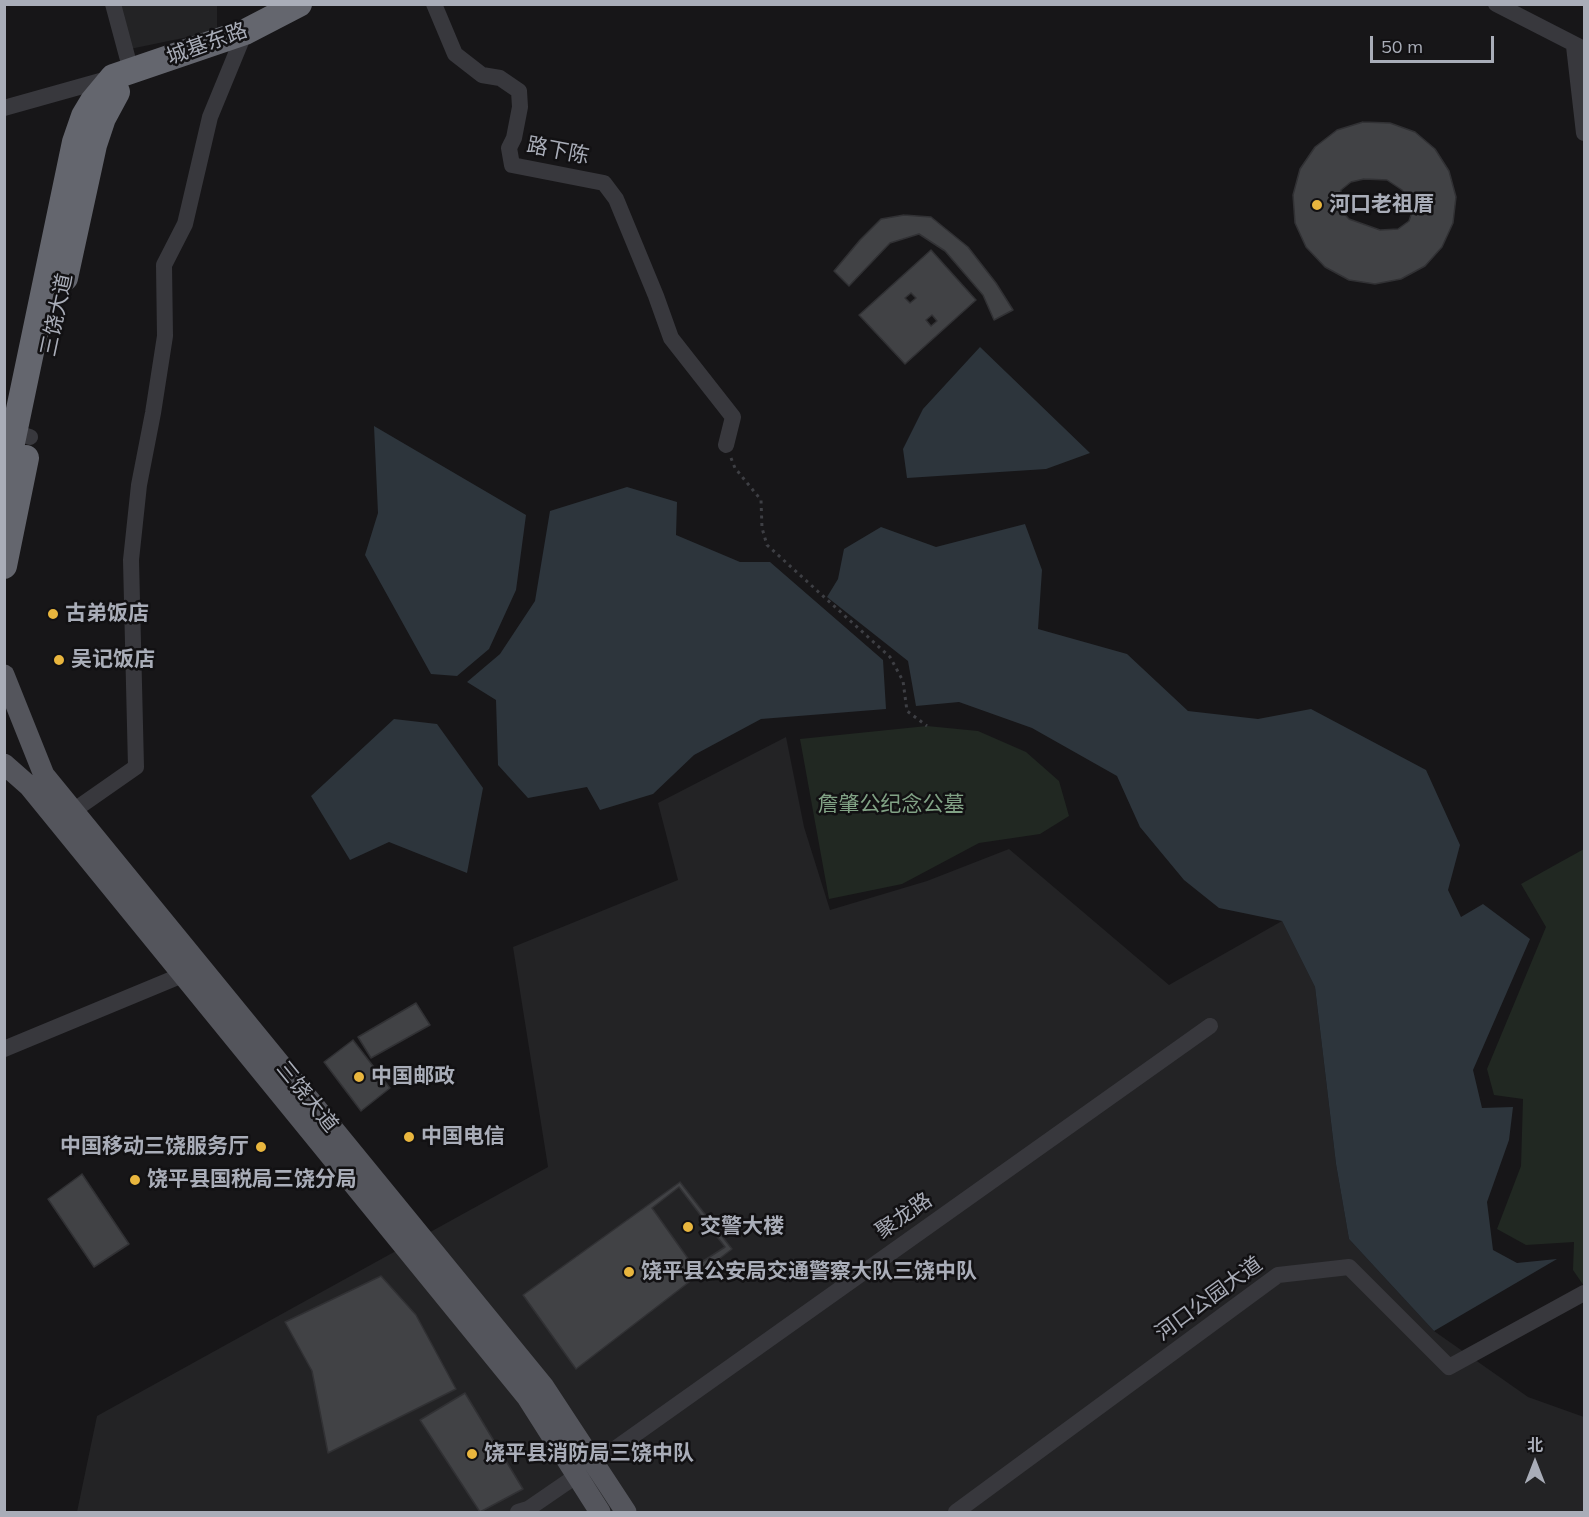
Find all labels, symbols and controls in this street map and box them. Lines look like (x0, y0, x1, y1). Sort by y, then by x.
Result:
street label: 城基东路 (163, 18, 251, 70)
scale bar (1373, 24, 1498, 62)
text: 50 m (1381, 35, 1423, 58)
street label: 路下陈 (525, 133, 591, 169)
place label: 河口老祖厝 (1329, 192, 1434, 218)
marker: 河口老祖厝 (1310, 198, 1324, 212)
street label: 三饶大道 (36, 271, 78, 359)
place label: 古弟饭店 (65, 601, 149, 627)
marker: 古弟饭店 (46, 607, 60, 621)
place label: 吴记饭店 (71, 647, 155, 673)
marker: 吴记饭店 (52, 653, 66, 667)
park label: 詹肇公纪念公墓 (818, 792, 964, 818)
street label: 三饶大道 (271, 1056, 343, 1138)
place label: 中国邮政 (371, 1064, 455, 1090)
marker: 中国邮政 (352, 1070, 366, 1084)
place label: 中国电信 (421, 1124, 505, 1150)
marker: 中国电信 (402, 1130, 416, 1144)
place label: 中国移动三饶服务厅 (60, 1134, 249, 1160)
marker: 中国移动三饶服务厅 (254, 1140, 268, 1154)
place label: 饶平县国税局三饶分局 (147, 1167, 357, 1193)
marker: 饶平县国税局三饶分局 (128, 1173, 142, 1187)
street label: 聚龙路 (871, 1188, 937, 1244)
place label: 交警大楼 (700, 1214, 784, 1240)
marker: 交警大楼 (681, 1220, 695, 1234)
street label: 河口公园大道 (1151, 1252, 1267, 1346)
place label: 饶平县公安局交通警察大队三饶中队 (641, 1259, 977, 1285)
marker: 饶平县公安局交通警察大队三饶中队 (622, 1265, 636, 1279)
north arrow (1505, 1433, 1565, 1493)
text: 北 (1527, 1435, 1543, 1455)
place label: 饶平县消防局三饶中队 (484, 1441, 694, 1467)
marker: 饶平县消防局三饶中队 (465, 1447, 479, 1461)

